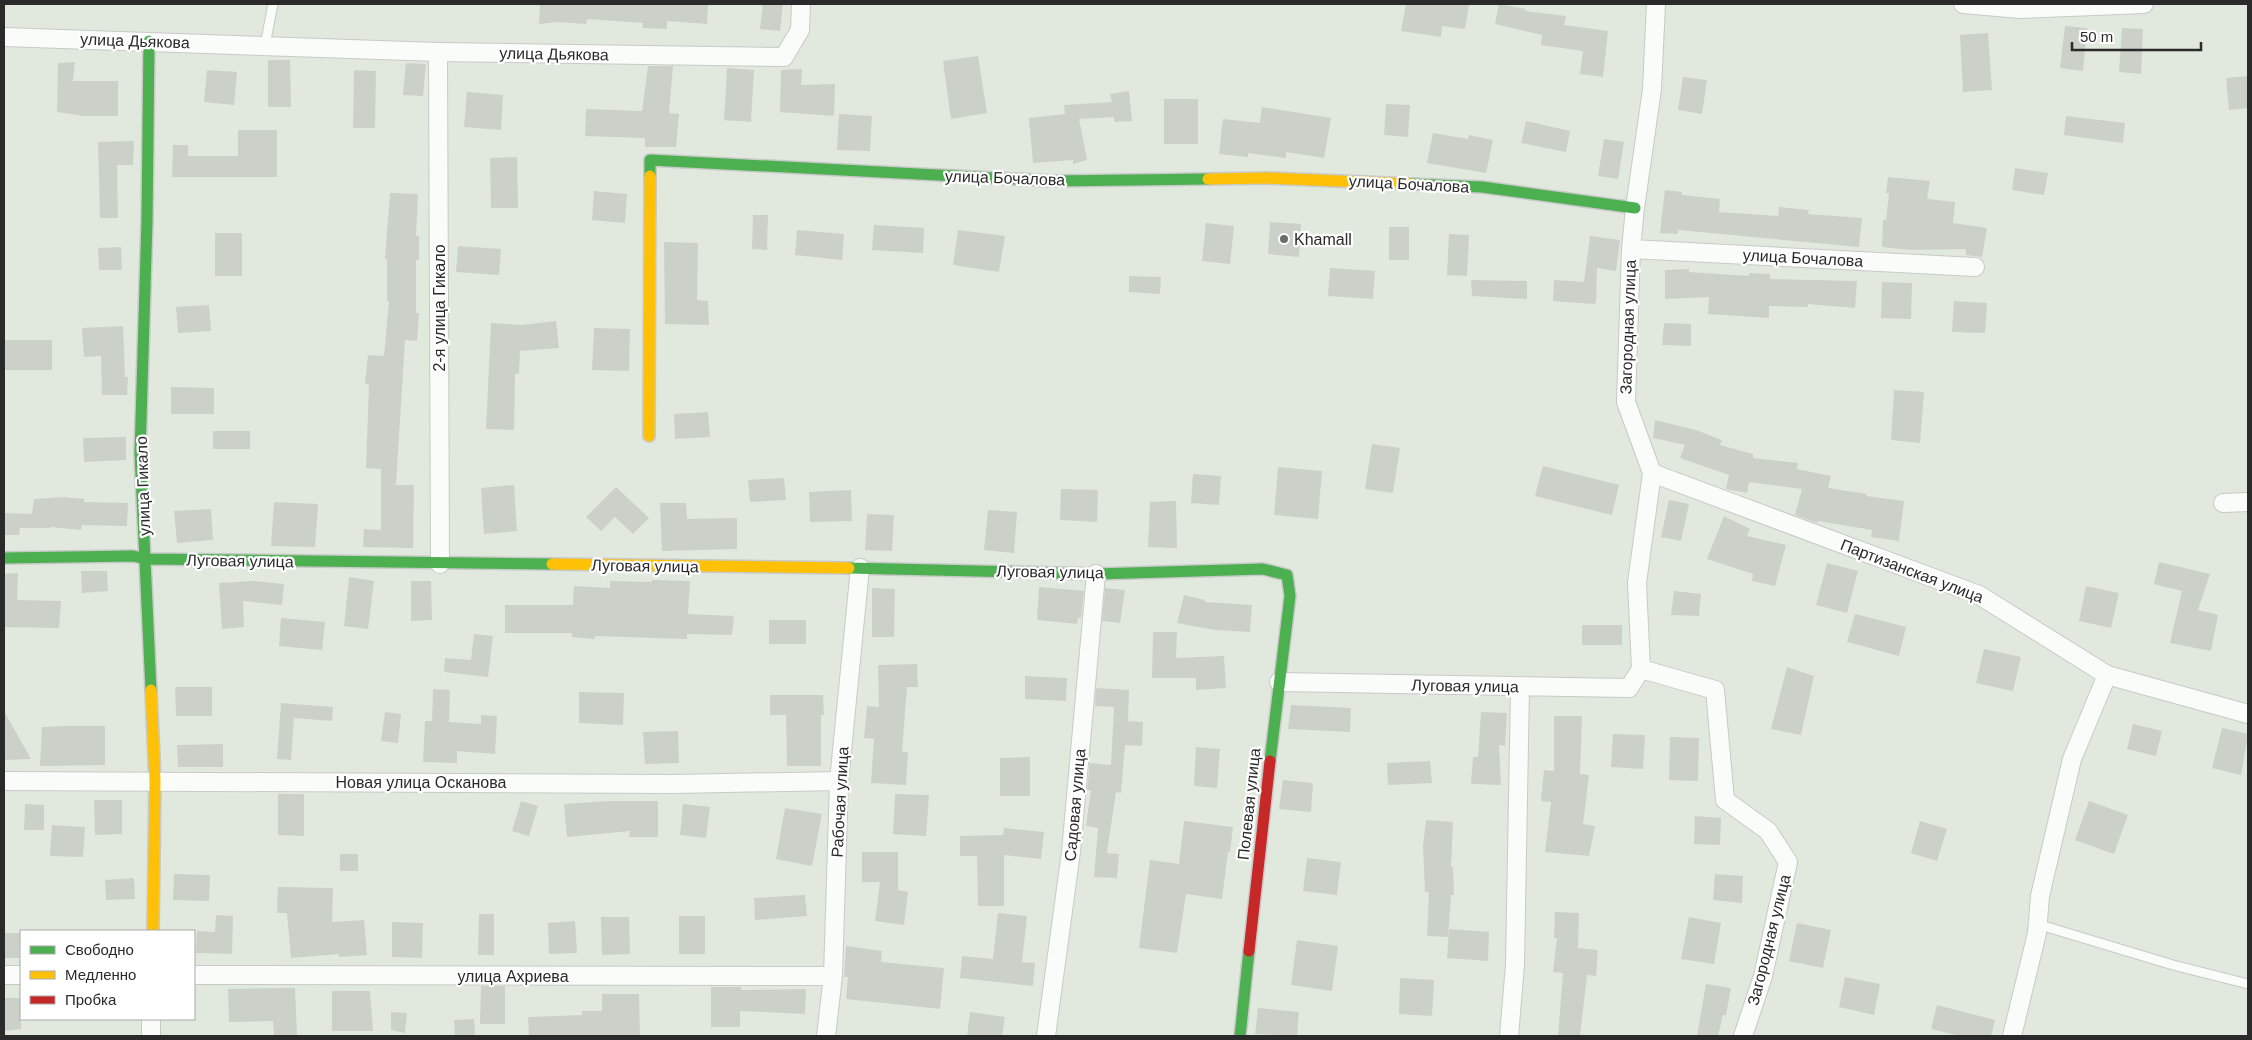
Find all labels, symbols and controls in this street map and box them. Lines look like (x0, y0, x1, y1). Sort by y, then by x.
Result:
scale bar (2072, 20, 2201, 52)
text: 50 m (2080, 28, 2113, 45)
street label: улица Дьякова (80, 31, 190, 51)
street label: улица Дьякова (499, 45, 609, 63)
street label: улица Бочалова (945, 167, 1066, 189)
street label: улица Бочалова (1348, 172, 1470, 196)
place label: Khamall (1294, 231, 1352, 248)
marker: Khamall (1278, 233, 1290, 245)
street label: 2-я улица Гикало (431, 244, 448, 372)
street label: улица Бочалова (1742, 246, 1864, 270)
street label: Загородная улица (1617, 259, 1639, 395)
street label: улица Гикало (133, 436, 153, 536)
street label: Партизанская улица (1838, 536, 1986, 606)
street label: Луговая улица (186, 552, 294, 570)
street label: Луговая улица (591, 557, 699, 575)
street label: Луговая улица (996, 563, 1104, 581)
street label: Луговая улица (1411, 677, 1519, 695)
street label: Рабочая улица (829, 746, 851, 858)
street label: Полевая улица (1235, 747, 1263, 861)
street label: Садовая улица (1062, 748, 1088, 862)
street label: Новая улица Осканова (336, 774, 507, 791)
street label: Загородная улица (1744, 873, 1794, 1007)
legend (20, 930, 195, 1020)
text: Свободно (65, 941, 134, 958)
text: Медленно (65, 966, 136, 983)
street label: улица Ахриева (457, 968, 569, 985)
text: Пробка (65, 991, 117, 1008)

